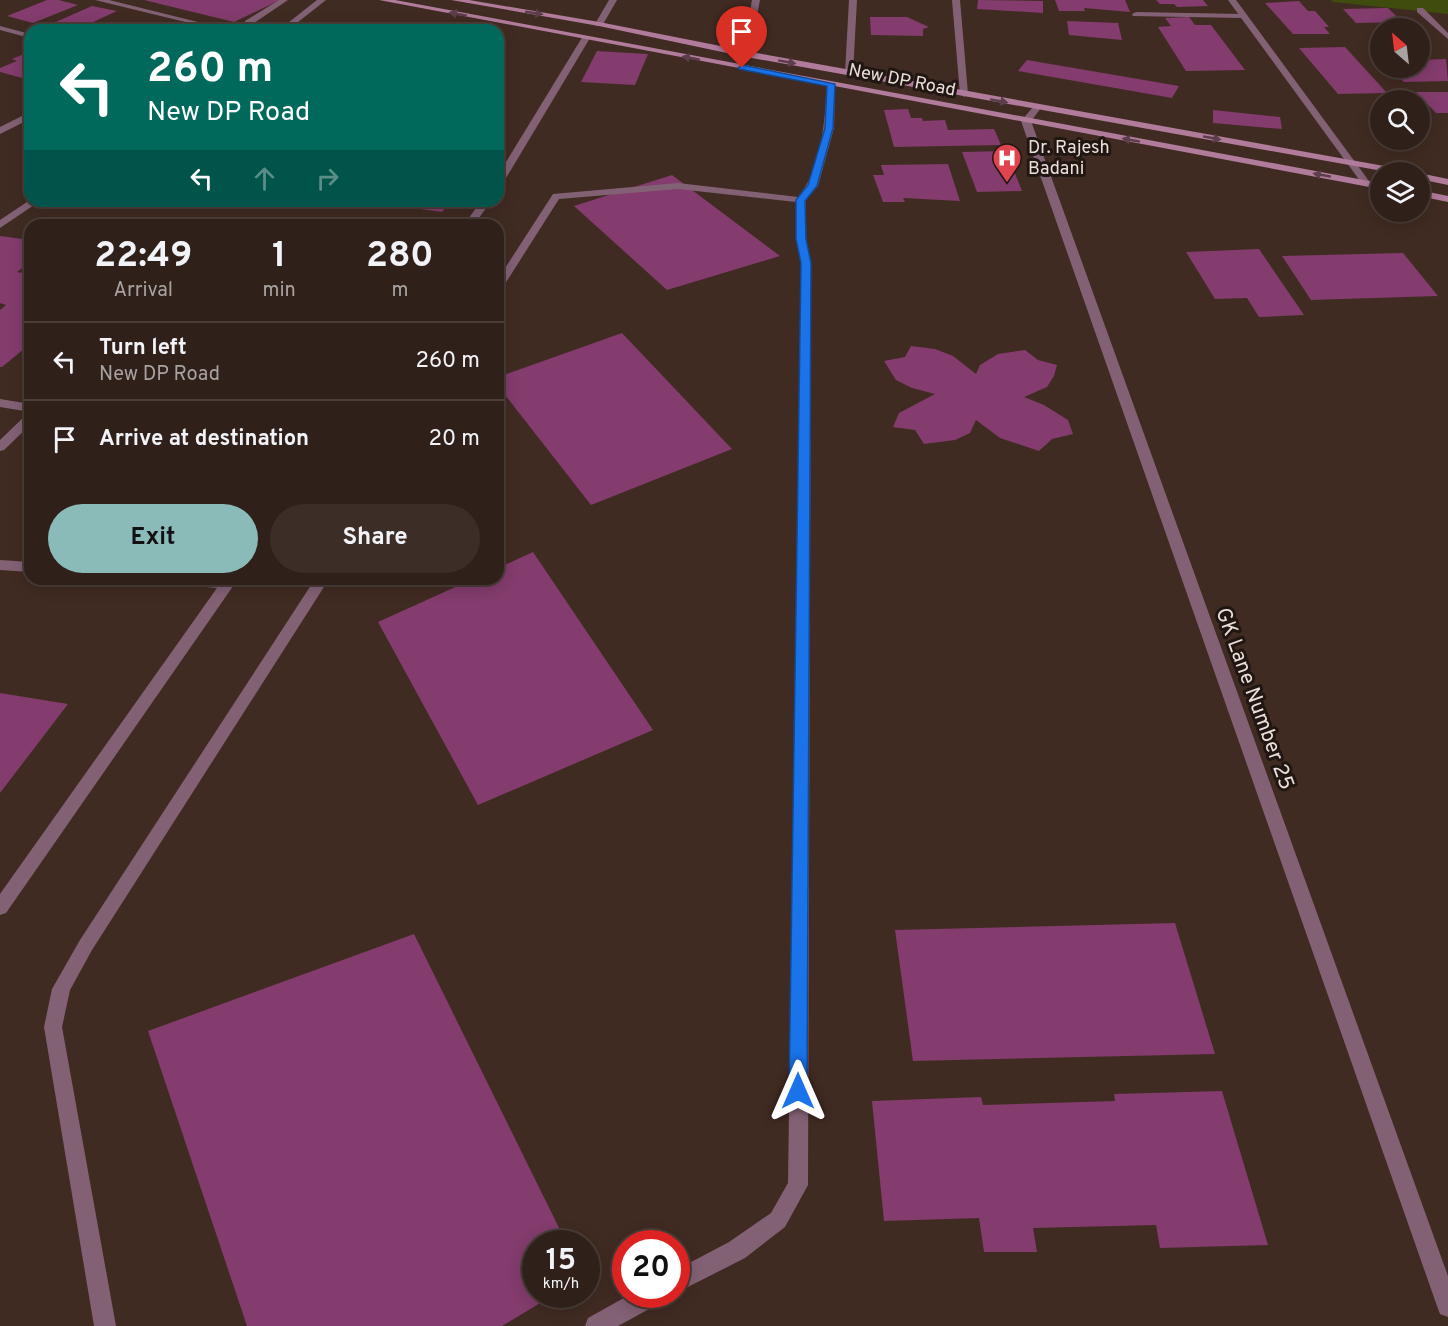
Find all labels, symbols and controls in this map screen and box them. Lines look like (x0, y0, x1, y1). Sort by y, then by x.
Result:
pin (716, 6, 767, 68)
one-way arrow (449, 9, 468, 18)
one-way arrow (524, 9, 543, 18)
icon: arrive (725, 15, 758, 48)
north arrow (1370, 18, 1430, 78)
map controls (1370, 18, 1430, 222)
text: 260 m (147, 44, 273, 97)
icon: left (48, 48, 126, 126)
one-way arrow (682, 53, 701, 62)
one-way arrow (778, 57, 797, 66)
street label: New DP Road (846, 59, 958, 103)
button: search (1370, 90, 1430, 150)
text: New DP Road (147, 96, 310, 130)
one-way arrow (990, 97, 1009, 106)
one-way arrow (1203, 134, 1222, 143)
one-way arrow (1121, 135, 1140, 144)
place label: Dr. Rajesh Badani (1028, 137, 1110, 181)
hospital icon: Dr. Rajesh Badani (991, 142, 1023, 184)
icon: left (185, 162, 218, 195)
icon: ahead (248, 162, 281, 195)
icon: right (311, 162, 344, 195)
button: layers (1370, 162, 1430, 222)
one-way arrow (1313, 170, 1332, 179)
text: 22:49 (94, 234, 192, 280)
text: 1 (272, 234, 286, 280)
text: 280 (366, 234, 434, 280)
text: Arrival (113, 278, 173, 304)
text: min (263, 278, 296, 304)
text: m (391, 278, 408, 304)
text: Turn left (99, 335, 187, 362)
icon: left (48, 345, 81, 378)
text: 260 m (415, 348, 480, 375)
text: New DP Road (99, 362, 220, 388)
icon: arrive (48, 423, 81, 456)
text: Arrive at destination (99, 426, 309, 453)
text: 20 m (429, 426, 480, 453)
button: Exit (48, 504, 258, 573)
button: Share (270, 504, 480, 573)
street label: GK Lane Number 25 (1208, 604, 1300, 794)
position arrow (766, 1059, 830, 1123)
speed limit sign: 20 (612, 1230, 690, 1308)
text: 15 (546, 1243, 576, 1280)
text: km/h (543, 1275, 579, 1294)

